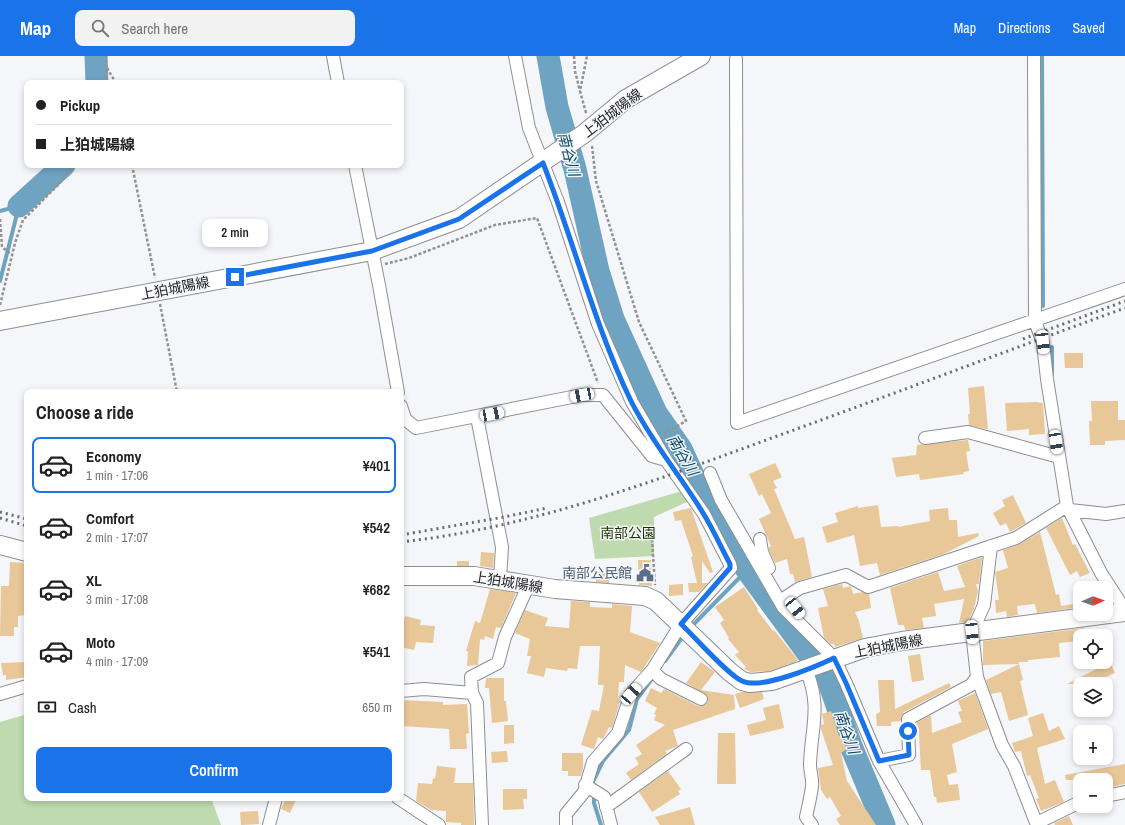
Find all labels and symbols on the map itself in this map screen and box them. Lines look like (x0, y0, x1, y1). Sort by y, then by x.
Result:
street label: 上狛城陽線 (579, 85, 645, 141)
water label: 南谷川 (553, 130, 585, 180)
callout: 2 min (202, 219, 268, 247)
route end (226, 268, 244, 286)
street label: 上狛城陽線 (139, 272, 211, 304)
car (1036, 329, 1050, 355)
car (569, 387, 595, 403)
car (479, 406, 505, 422)
car (1048, 429, 1064, 455)
water label: 南谷川 (662, 430, 705, 481)
park label: 南部公園 (600, 524, 656, 542)
public building icon: 南部公民館 (635, 563, 655, 583)
place label: 南部公民館 (562, 564, 632, 582)
street label: 上狛城陽線 (472, 568, 544, 596)
north arrow (1073, 581, 1113, 621)
car (783, 595, 807, 621)
car (965, 619, 979, 645)
street label: 上狛城陽線 (852, 630, 924, 662)
car (619, 681, 643, 707)
water label: 南谷川 (829, 707, 865, 759)
route start (899, 722, 917, 740)

